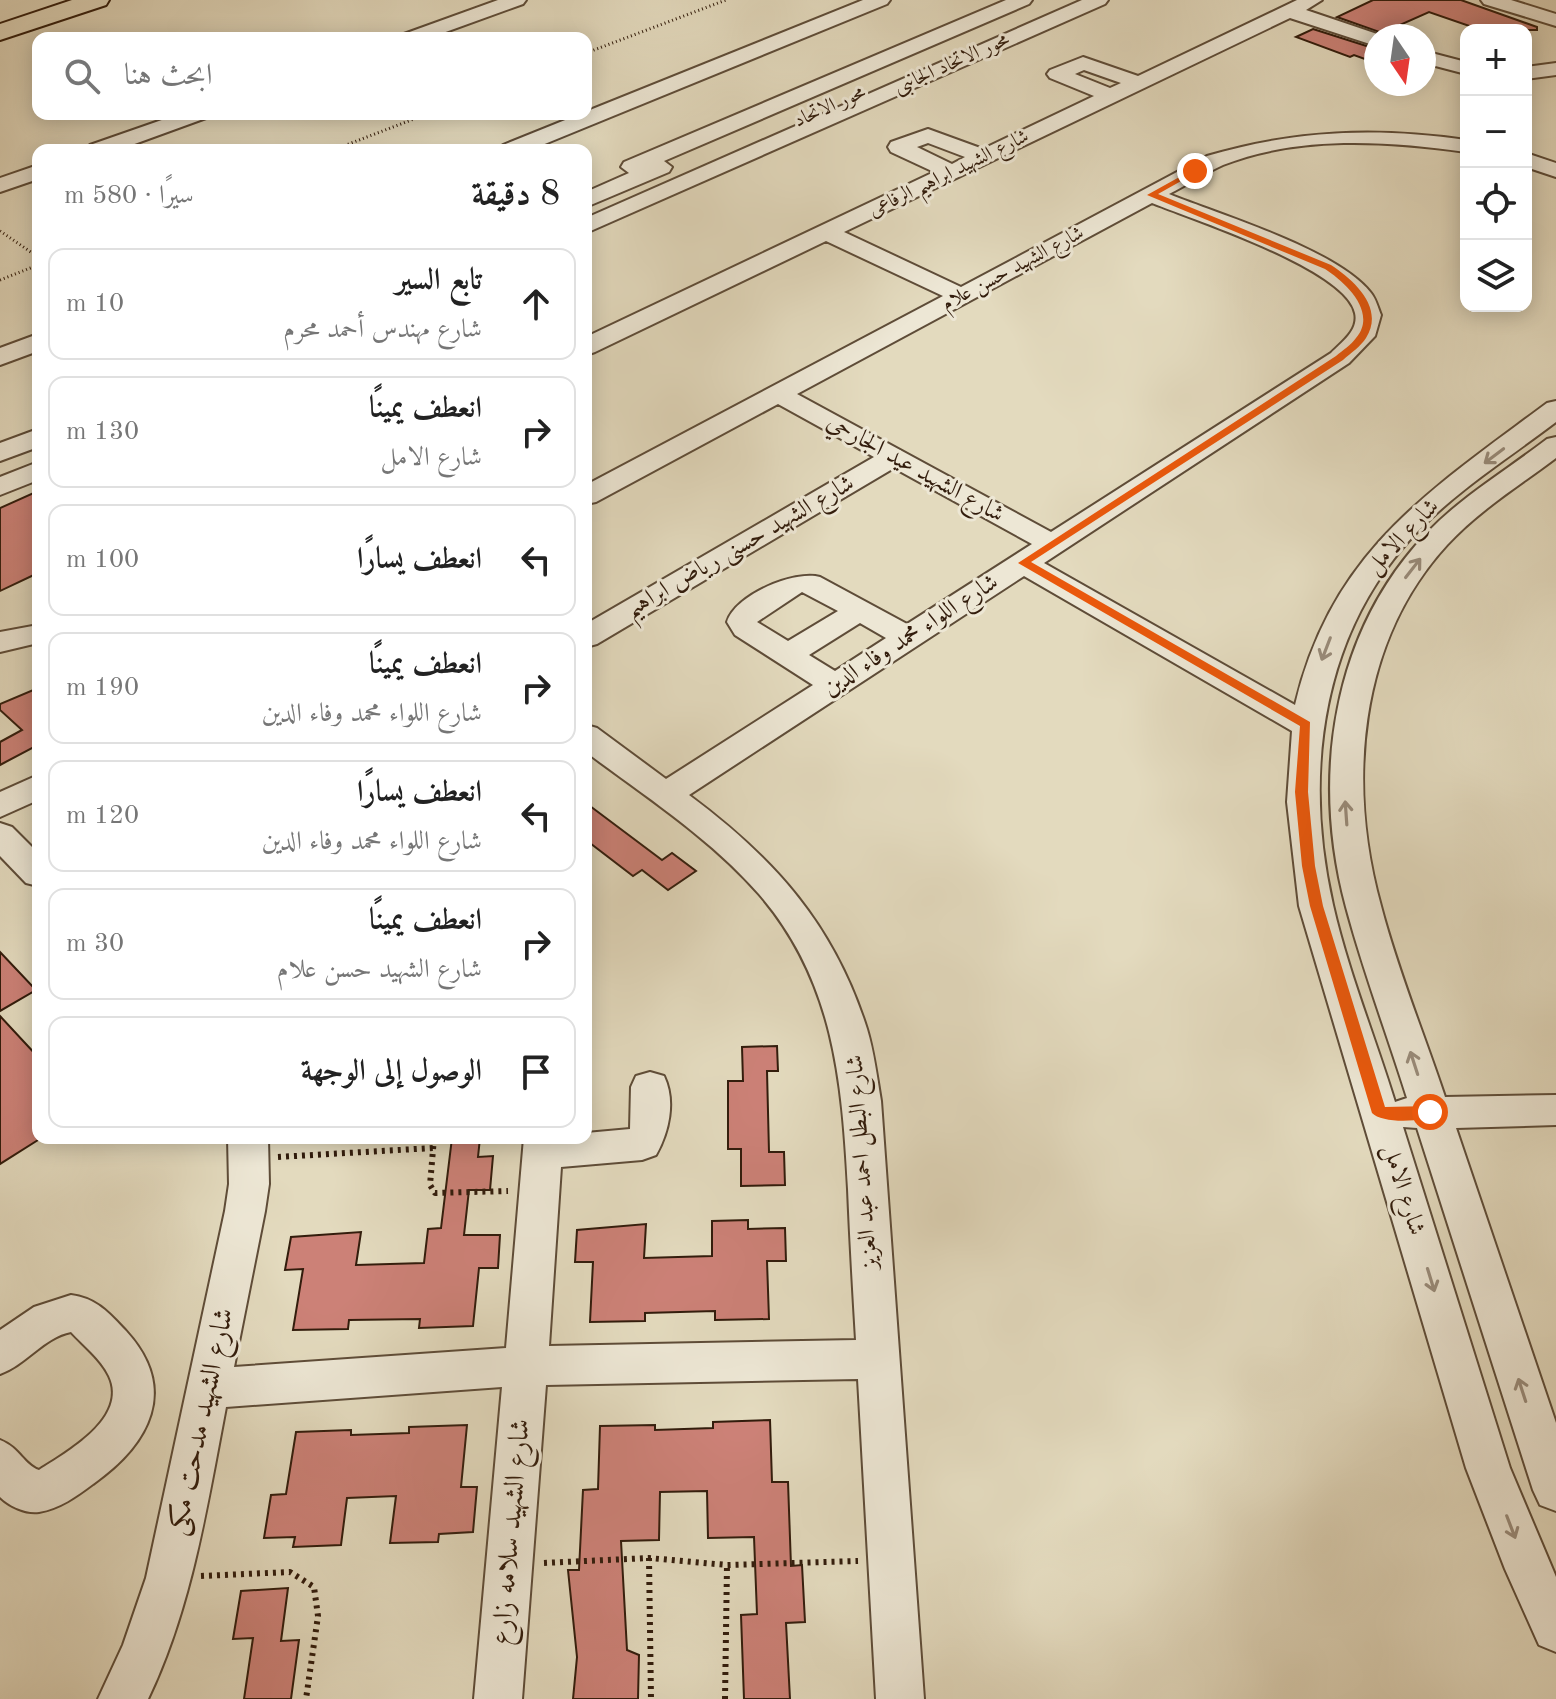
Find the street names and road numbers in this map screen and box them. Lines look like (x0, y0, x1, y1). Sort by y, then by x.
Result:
street label: محور الاتحاد الجانبى (891, 29, 1014, 101)
street label: محور الاتحاد (791, 81, 869, 133)
street label: شارع الشهيد ابراهيم الرفاعى (865, 126, 1036, 229)
street label: شارع الشهيد حسن علام (939, 223, 1090, 320)
street label: شارع الشهيد عيد الجارحي (819, 410, 1008, 533)
street label: شارع الشهيد حسنى رياض ابراهيم (621, 472, 864, 631)
street label: شارع الامل (1362, 495, 1449, 583)
street label: شارع اللواء محمد وفاء الدين (819, 571, 1006, 707)
street label: شارع البطل احمد عبد العزيز (844, 1054, 889, 1273)
street label: شارع الامل (1372, 1142, 1428, 1240)
street label: شارع الشهيد مدحت مكى (162, 1305, 247, 1540)
street label: شارع الشهيد سلامه زارع (488, 1418, 543, 1647)

